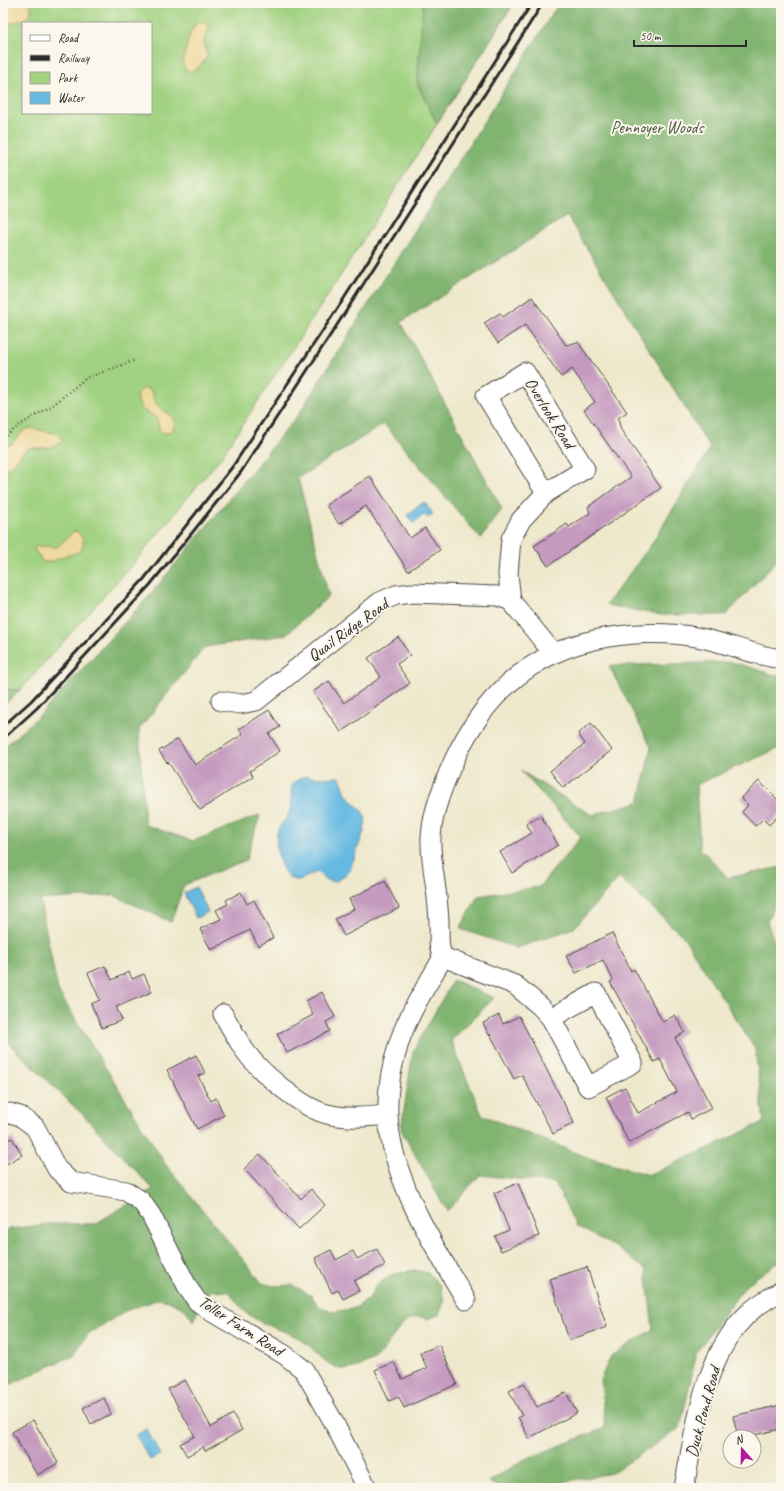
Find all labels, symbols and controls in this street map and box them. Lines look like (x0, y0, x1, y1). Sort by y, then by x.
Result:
legend (22, 22, 152, 114)
scale bar (634, 22, 746, 48)
text: 50 m (640, 28, 662, 44)
text: Road (58, 30, 80, 46)
text: Railway (58, 50, 90, 66)
text: Park (58, 70, 79, 86)
text: Water (58, 90, 86, 106)
park label: Pennoyer Woods (611, 117, 706, 138)
street label: Overlook Road (520, 374, 582, 455)
street label: Quail Ridge Road (304, 592, 394, 666)
street label: Toller Farm Road (195, 1291, 289, 1362)
street label: Duck Pond Road (681, 1361, 726, 1460)
north arrow (722, 1429, 762, 1469)
text: N (733, 1431, 746, 1447)

